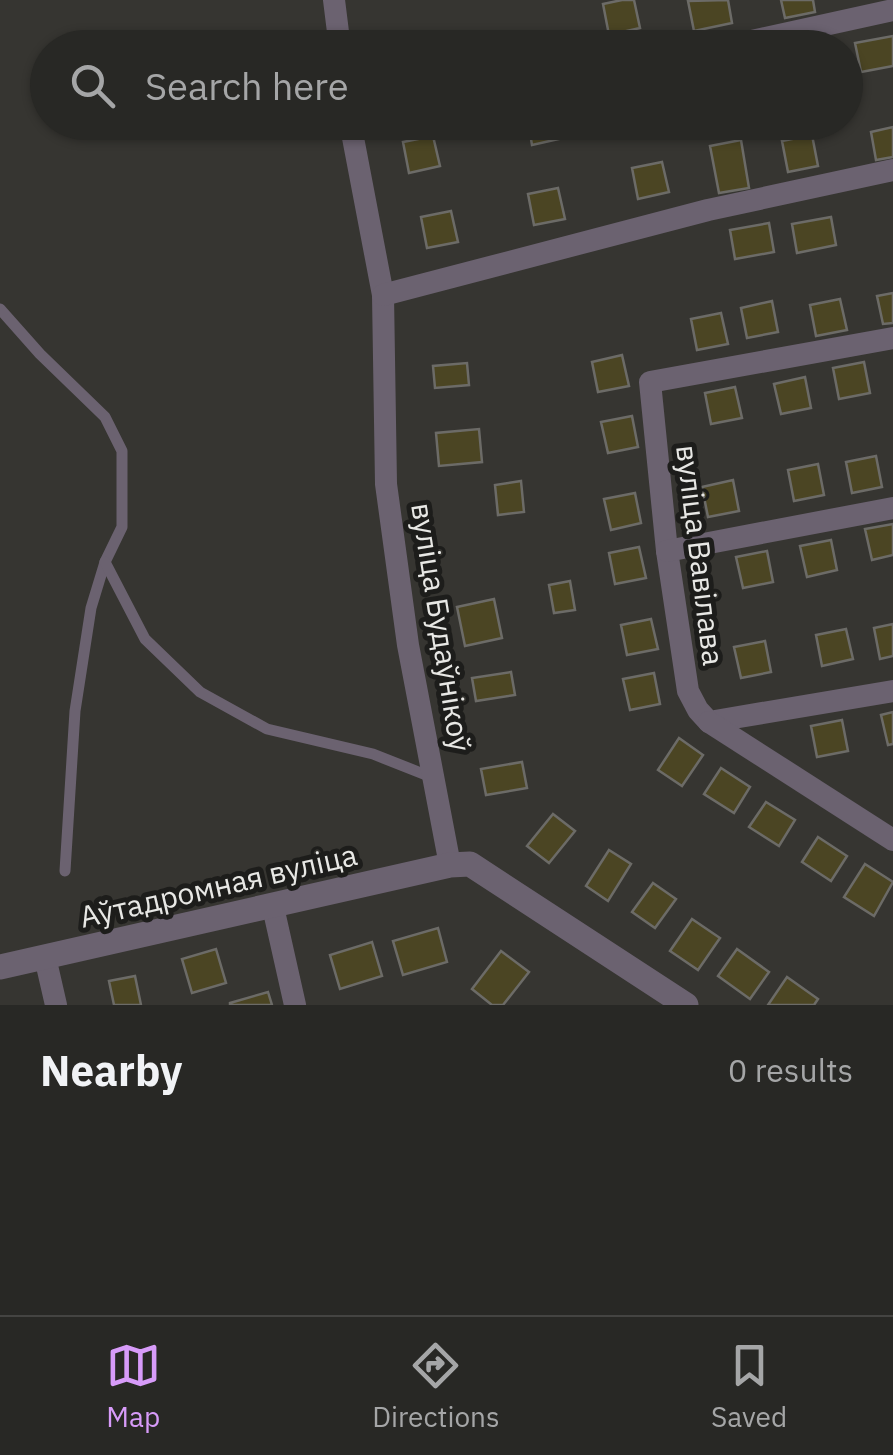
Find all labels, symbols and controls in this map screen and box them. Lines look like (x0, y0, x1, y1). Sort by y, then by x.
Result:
search box (30, 30, 863, 140)
icon: search (65, 58, 120, 113)
text: Search here (145, 61, 349, 110)
street label: вуліца Вавілава (668, 442, 734, 668)
street label: вуліца Будаўнікоў (403, 500, 481, 754)
street label: Аўтадромная вуліца (75, 834, 361, 936)
text: Nearby (40, 1043, 182, 1098)
text: 0 results (728, 1049, 853, 1091)
tab: Map (106, 1338, 161, 1435)
tab: Directions (372, 1338, 500, 1435)
tab: Saved (711, 1338, 787, 1435)

